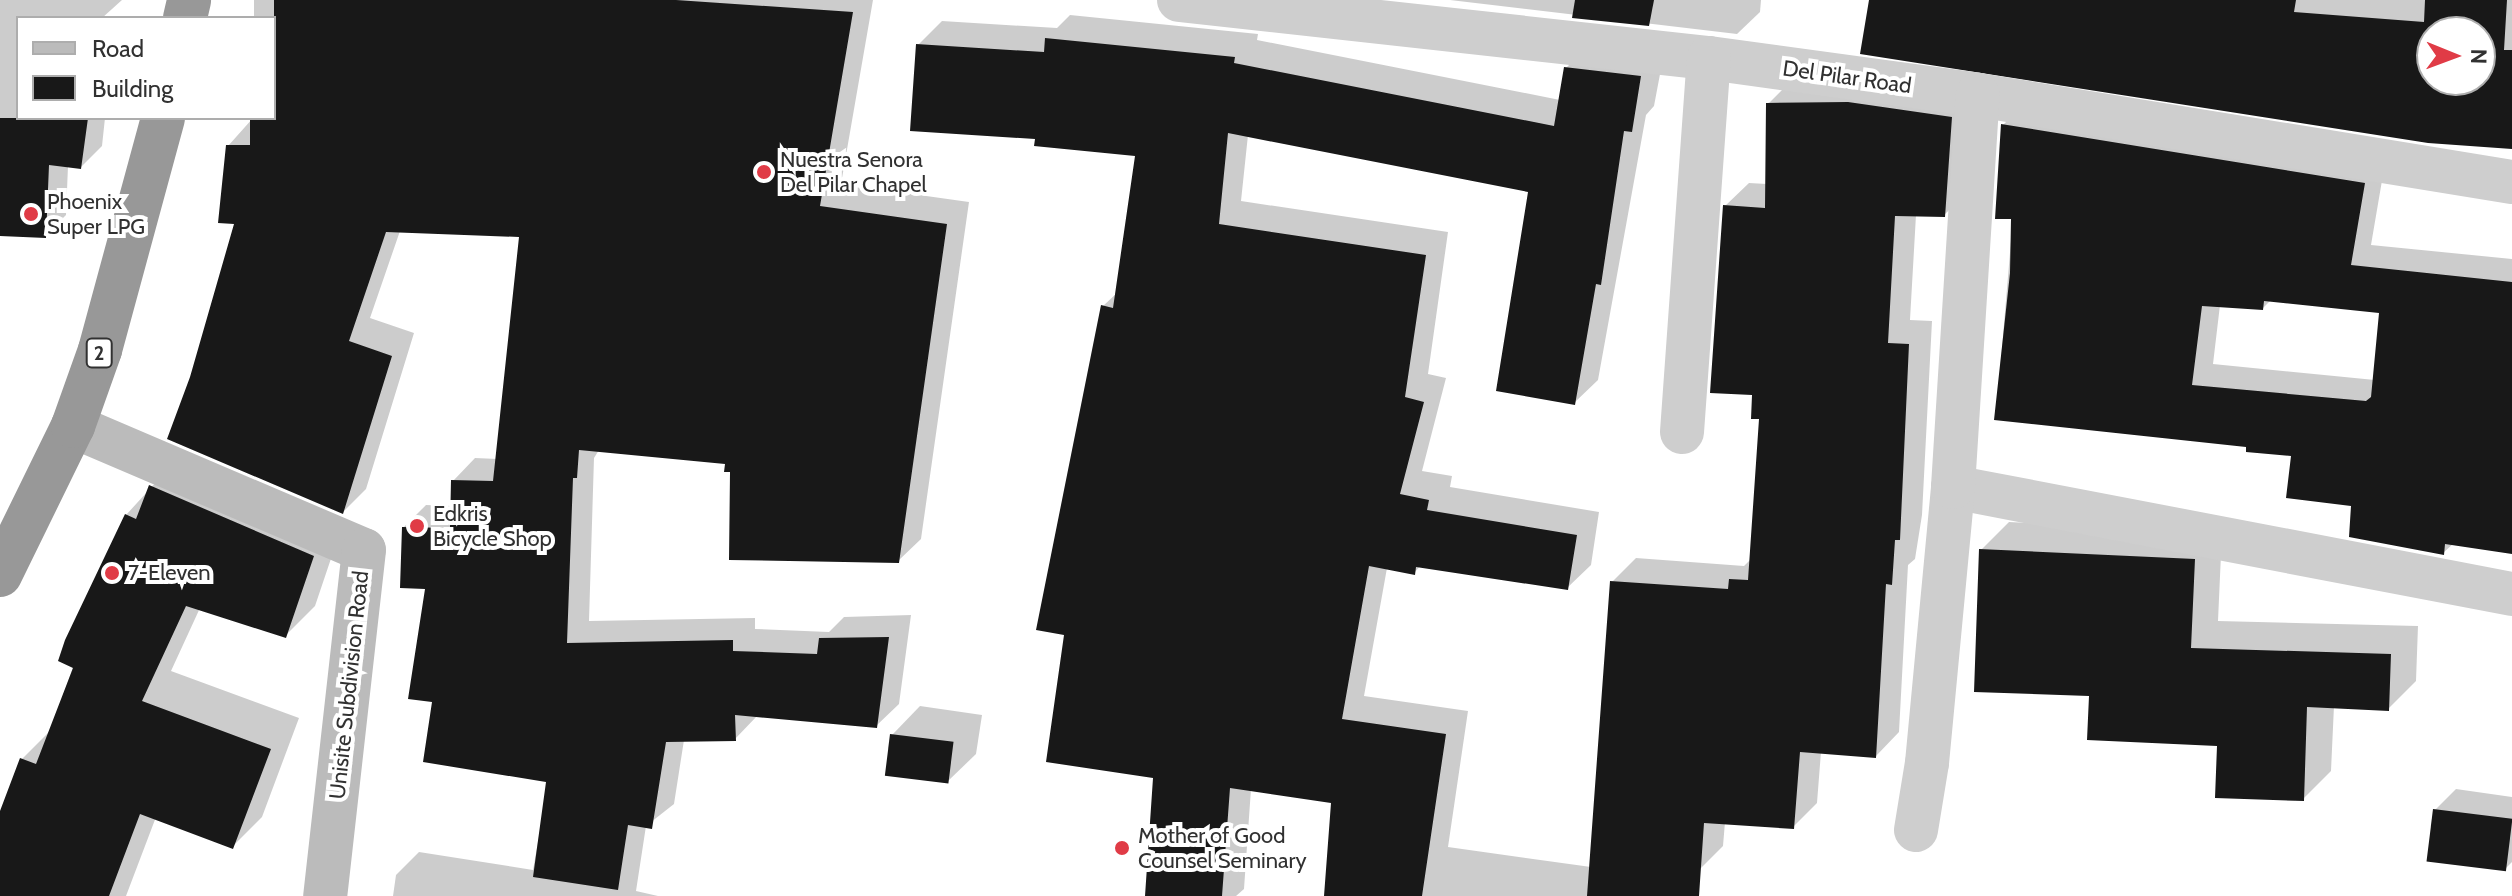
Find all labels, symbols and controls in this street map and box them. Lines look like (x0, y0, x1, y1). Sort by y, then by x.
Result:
legend (16, 16, 276, 120)
north arrow (2416, 16, 2496, 96)
text: Road (92, 34, 144, 63)
text: N (2465, 48, 2492, 64)
street label: Del Pilar Road (1781, 55, 1913, 99)
text: Building (92, 74, 173, 103)
place label: Nuestra Senora Del Pilar Chapel (780, 146, 927, 198)
marker: Nuestra Senora Del Pilar Chapel (755, 163, 773, 181)
place label: Phoenix Super LPG (47, 188, 145, 240)
marker: Phoenix Super LPG (22, 205, 40, 223)
road number: 2 (85, 337, 113, 369)
place label: Edkris Bicycle Shop (433, 500, 552, 552)
marker: Edkris Bicycle Shop (408, 517, 426, 535)
place label: 7-Eleven (128, 560, 211, 586)
marker: 7-Eleven (103, 564, 121, 582)
street label: Unisite Subdivision Road (324, 569, 374, 801)
place label: Mother of Good Counsel Seminary (1138, 822, 1307, 874)
marker: Mother of Good Counsel Seminary (1113, 839, 1131, 857)

